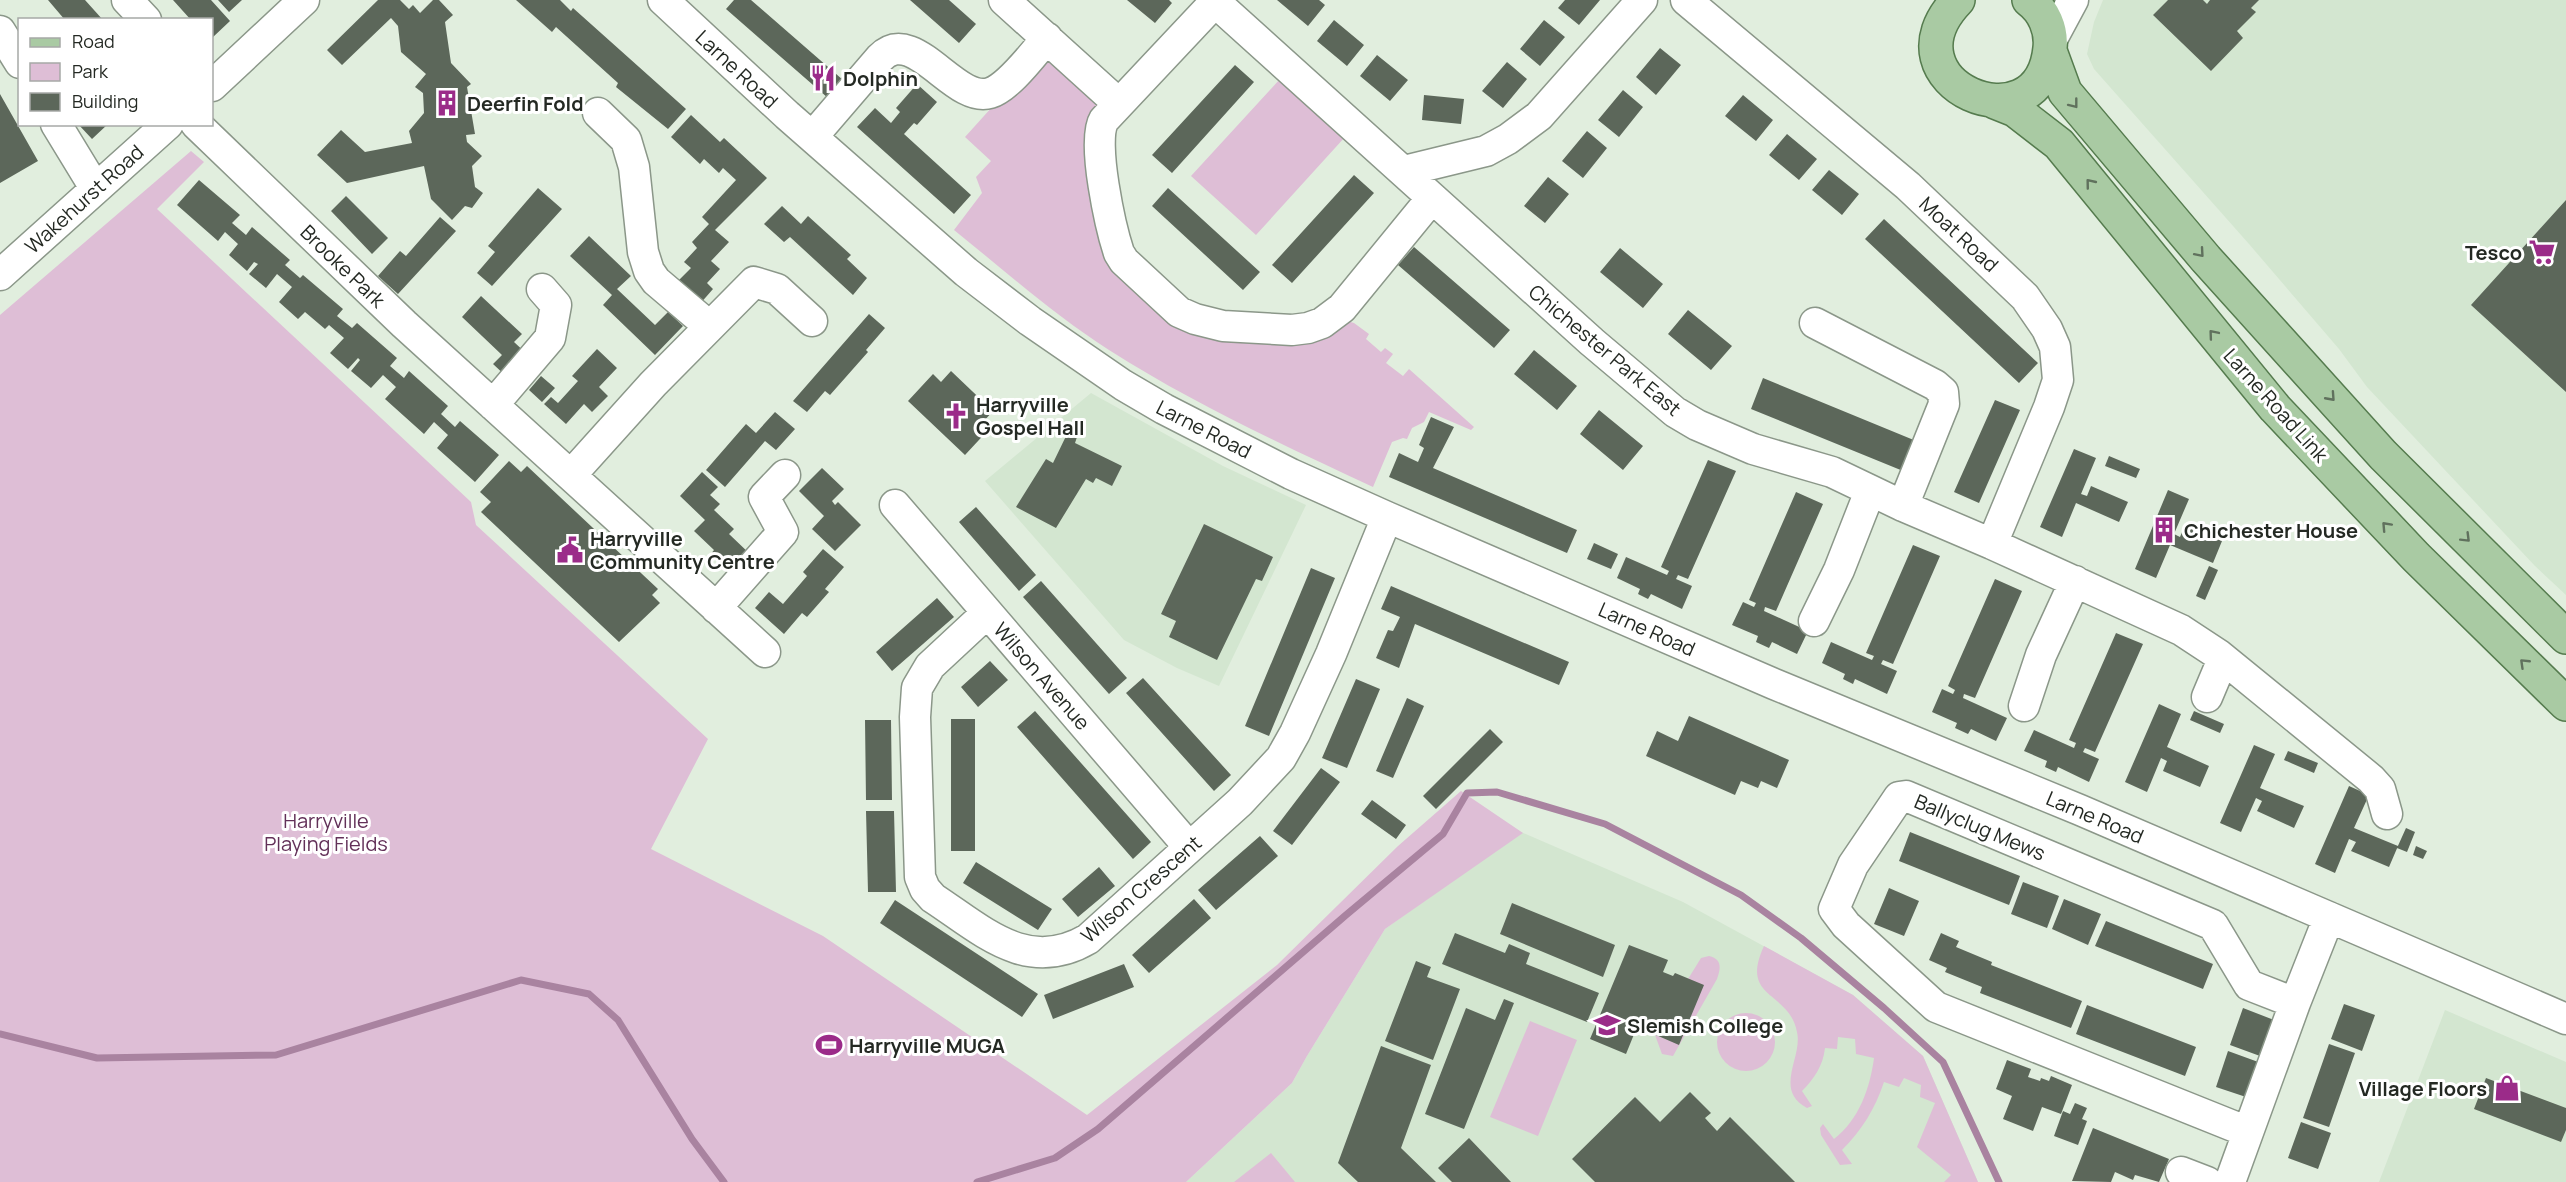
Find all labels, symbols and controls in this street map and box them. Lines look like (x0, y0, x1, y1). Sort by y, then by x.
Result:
legend (18, 18, 213, 126)
street label: Larne Road (690, 24, 784, 114)
text: Road (72, 29, 115, 53)
text: Park (72, 59, 109, 83)
restaurant icon: Dolphin (808, 63, 838, 93)
place label: Dolphin (843, 65, 918, 92)
building icon: Deerfin Fold (432, 88, 462, 118)
text: Building (72, 89, 138, 113)
place label: Deerfin Fold (467, 90, 584, 117)
one-way arrow (2067, 97, 2078, 108)
street label: Wakehurst Road (19, 139, 149, 259)
one-way arrow (2086, 179, 2097, 190)
street label: Moat Road (1914, 190, 2004, 278)
street label: Brooke Park (295, 219, 392, 314)
supermarket icon: Tesco (2527, 237, 2557, 267)
place label: Tesco (2465, 239, 2522, 266)
one-way arrow (2193, 246, 2204, 257)
street label: Chichester Park East (1523, 278, 1687, 422)
one-way arrow (2209, 330, 2220, 341)
street label: Larne Road Link (2218, 342, 2335, 468)
place label: Harryville Gospel Hall (976, 391, 1085, 441)
one-way arrow (2324, 391, 2335, 401)
street label: Larne Road (1152, 393, 1256, 465)
church icon: Harryville Gospel Hall (941, 401, 971, 431)
building icon: Chichester House (2149, 515, 2179, 545)
place label: Chichester House (2184, 517, 2358, 544)
one-way arrow (2382, 522, 2393, 533)
place label: Harryville Community Centre (590, 525, 775, 575)
one-way arrow (2459, 530, 2470, 541)
public building icon: Harryville Community Centre (555, 535, 585, 565)
street label: Larne Road (1594, 596, 1700, 662)
street label: Wilson Avenue (988, 616, 1096, 736)
one-way arrow (2521, 659, 2531, 670)
street label: Larne Road (2042, 784, 2148, 850)
street label: Ballyclug Mews (1910, 787, 2050, 867)
park label: Harryville Playing Fields (264, 807, 388, 857)
street label: Wilson Crescent (1075, 829, 1207, 949)
school or university icon: Slemish College (1592, 1010, 1622, 1040)
place label: Slemish College (1627, 1012, 1783, 1039)
sports icon: Harryville MUGA (814, 1030, 844, 1060)
place label: Harryville MUGA (849, 1032, 1005, 1059)
shop icon: Village Floors (2492, 1073, 2522, 1103)
place label: Village Floors (2359, 1075, 2487, 1102)

